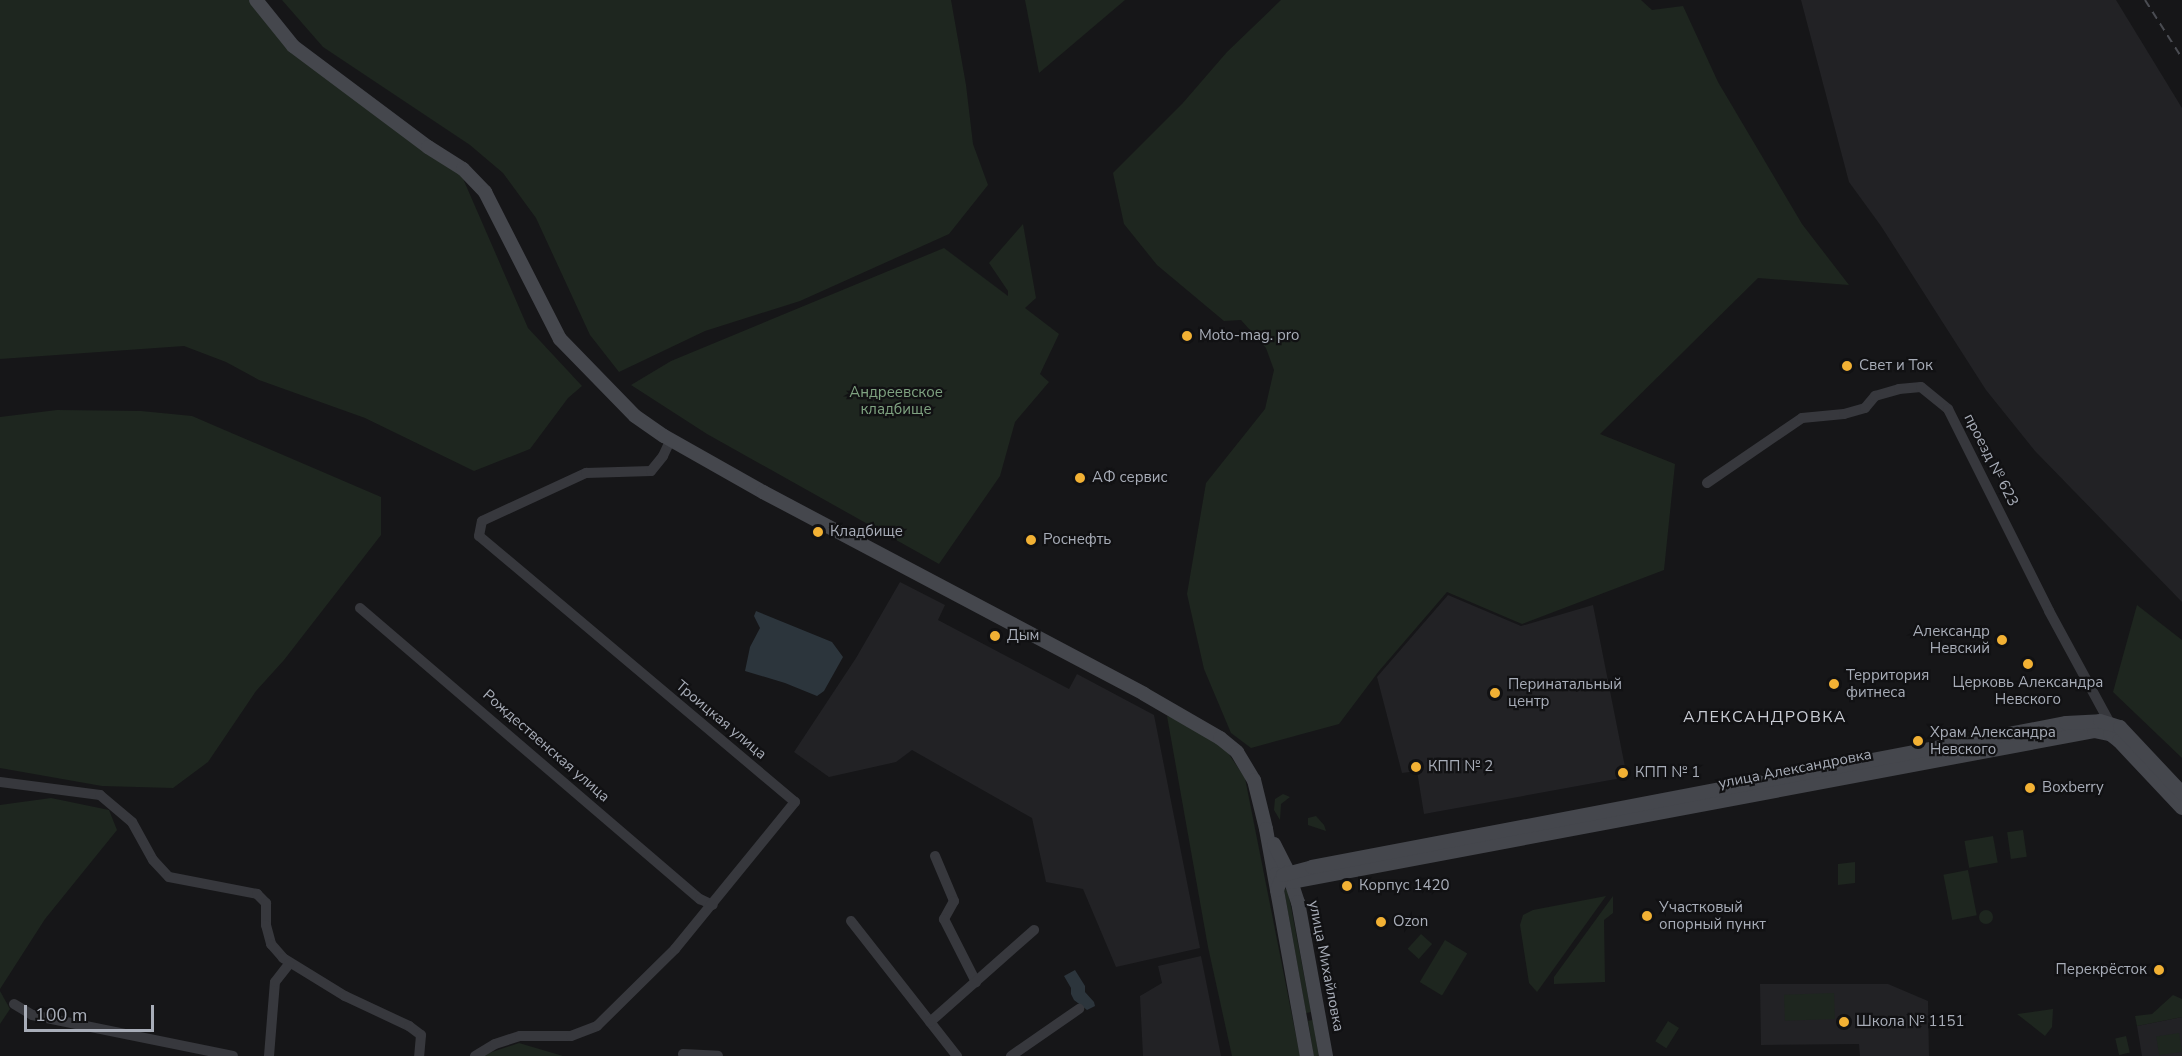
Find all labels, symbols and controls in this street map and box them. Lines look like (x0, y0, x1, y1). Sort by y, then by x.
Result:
place label: Moto-mag. pro (1199, 327, 1299, 345)
marker: Moto-mag. pro (1180, 329, 1194, 343)
place label: Свет и Ток (1859, 357, 1933, 375)
marker: Свет и Ток (1840, 359, 1854, 373)
park label: Андреевское кладбище (849, 383, 943, 418)
street label: проезд № 623 (1960, 411, 2022, 509)
place label: АФ сервис (1092, 469, 1168, 487)
marker: АФ сервис (1073, 471, 1087, 485)
place label: Кладбище (830, 523, 903, 541)
marker: Кладбище (811, 525, 825, 539)
place label: Роснефть (1043, 531, 1111, 549)
marker: Роснефть (1024, 533, 1038, 547)
place label: Александр Невский (1913, 622, 1990, 657)
place label: Дым (1007, 627, 1040, 645)
marker: Дым (988, 629, 1002, 643)
marker: Александр Невский (1995, 633, 2009, 647)
marker: Церковь Александра Невского (2021, 657, 2035, 671)
place label: Территория фитнеса (1846, 666, 1929, 701)
place label: Церковь Александра Невского (1953, 673, 2103, 708)
place label: Перинатальный центр (1508, 675, 1622, 710)
street label: Троицкая улица (672, 677, 770, 763)
marker: Территория фитнеса (1827, 677, 1841, 691)
marker: Перинатальный центр (1486, 684, 1504, 702)
street label: Рождественская улица (479, 686, 613, 806)
district label: АЛЕКСАНДРОВКА (1683, 707, 1847, 727)
place label: Храм Александра Невского (1930, 723, 2056, 758)
marker: Храм Александра Невского (1911, 734, 1925, 748)
street label: улица Александровка (1717, 745, 1873, 793)
place label: КПП № 2 (1428, 758, 1493, 776)
marker: КПП № 2 (1409, 760, 1423, 774)
place label: КПП № 1 (1635, 764, 1700, 782)
marker: КПП № 1 (1616, 766, 1630, 780)
place label: Boxberry (2042, 779, 2104, 797)
marker: Boxberry (2023, 781, 2037, 795)
place label: Корпус 1420 (1359, 877, 1449, 895)
marker: Корпус 1420 (1340, 879, 1354, 893)
place label: Участковый опорный пункт (1659, 898, 1766, 933)
street label: улица Михайловка (1304, 899, 1348, 1033)
marker: Участковый опорный пункт (1640, 909, 1654, 923)
place label: Ozon (1393, 913, 1428, 931)
marker: Ozon (1374, 915, 1388, 929)
place label: Перекрёсток (2055, 961, 2147, 979)
marker: Перекрёсток (2152, 963, 2166, 977)
scale bar (27, 993, 158, 1031)
text: 100 m (35, 1003, 87, 1027)
place label: Школа № 1151 (1856, 1013, 1965, 1031)
marker: Школа № 1151 (1837, 1015, 1851, 1029)

